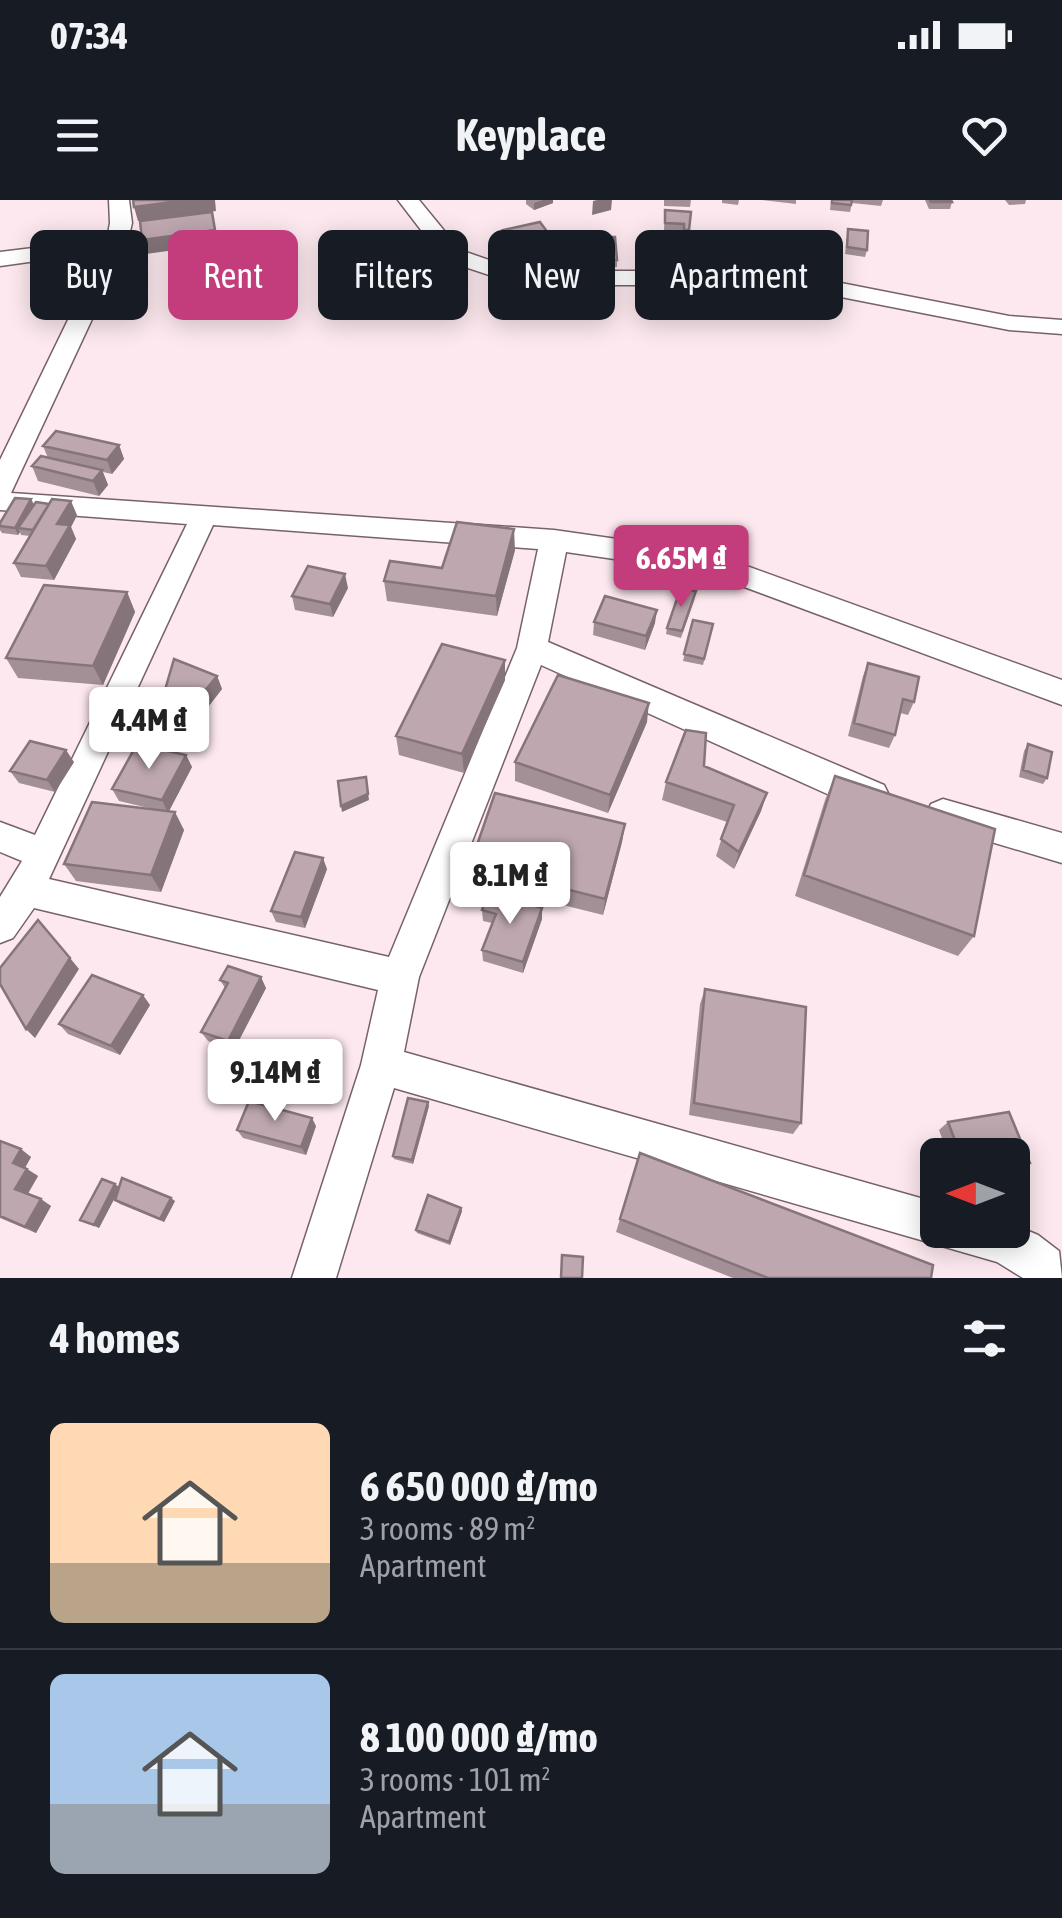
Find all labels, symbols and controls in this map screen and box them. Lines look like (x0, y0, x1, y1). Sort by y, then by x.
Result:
text: 07:34 (50, 14, 128, 57)
icon: menu (50, 108, 105, 163)
icon: heart (957, 108, 1012, 163)
text: Keyplace (456, 109, 606, 161)
chip: Buy (30, 230, 148, 320)
chip: Rent (168, 230, 298, 320)
chip: Filters (318, 230, 468, 320)
chip: New (488, 230, 615, 320)
chip: Apartment (635, 230, 843, 320)
pin: 6.65M ₫ (589, 525, 773, 610)
text: 6.65M ₫ (636, 539, 726, 576)
pin: 4.4M ₫ (68, 687, 230, 772)
text: 4.4M ₫ (111, 701, 187, 738)
pin: 8.1M ₫ (429, 842, 591, 927)
text: 8.1M ₫ (472, 856, 548, 893)
pin: 9.14M ₫ (183, 1039, 367, 1124)
text: 9.14M ₫ (230, 1053, 320, 1090)
north arrow (920, 1138, 1030, 1248)
map controls (920, 1138, 1030, 1248)
icon: filters (957, 1311, 1012, 1366)
text: 4 homes (50, 1314, 180, 1362)
text: 6 650 000 ₫/mo (360, 1462, 598, 1510)
icon: home (130, 1463, 250, 1583)
text: 3 rooms · 89 m² (360, 1510, 535, 1547)
text: Apartment (360, 1547, 486, 1584)
text: 8 100 000 ₫/mo (360, 1713, 598, 1761)
icon: home (130, 1714, 250, 1834)
text: 3 rooms · 101 m² (360, 1761, 550, 1798)
text: Apartment (360, 1798, 486, 1835)

